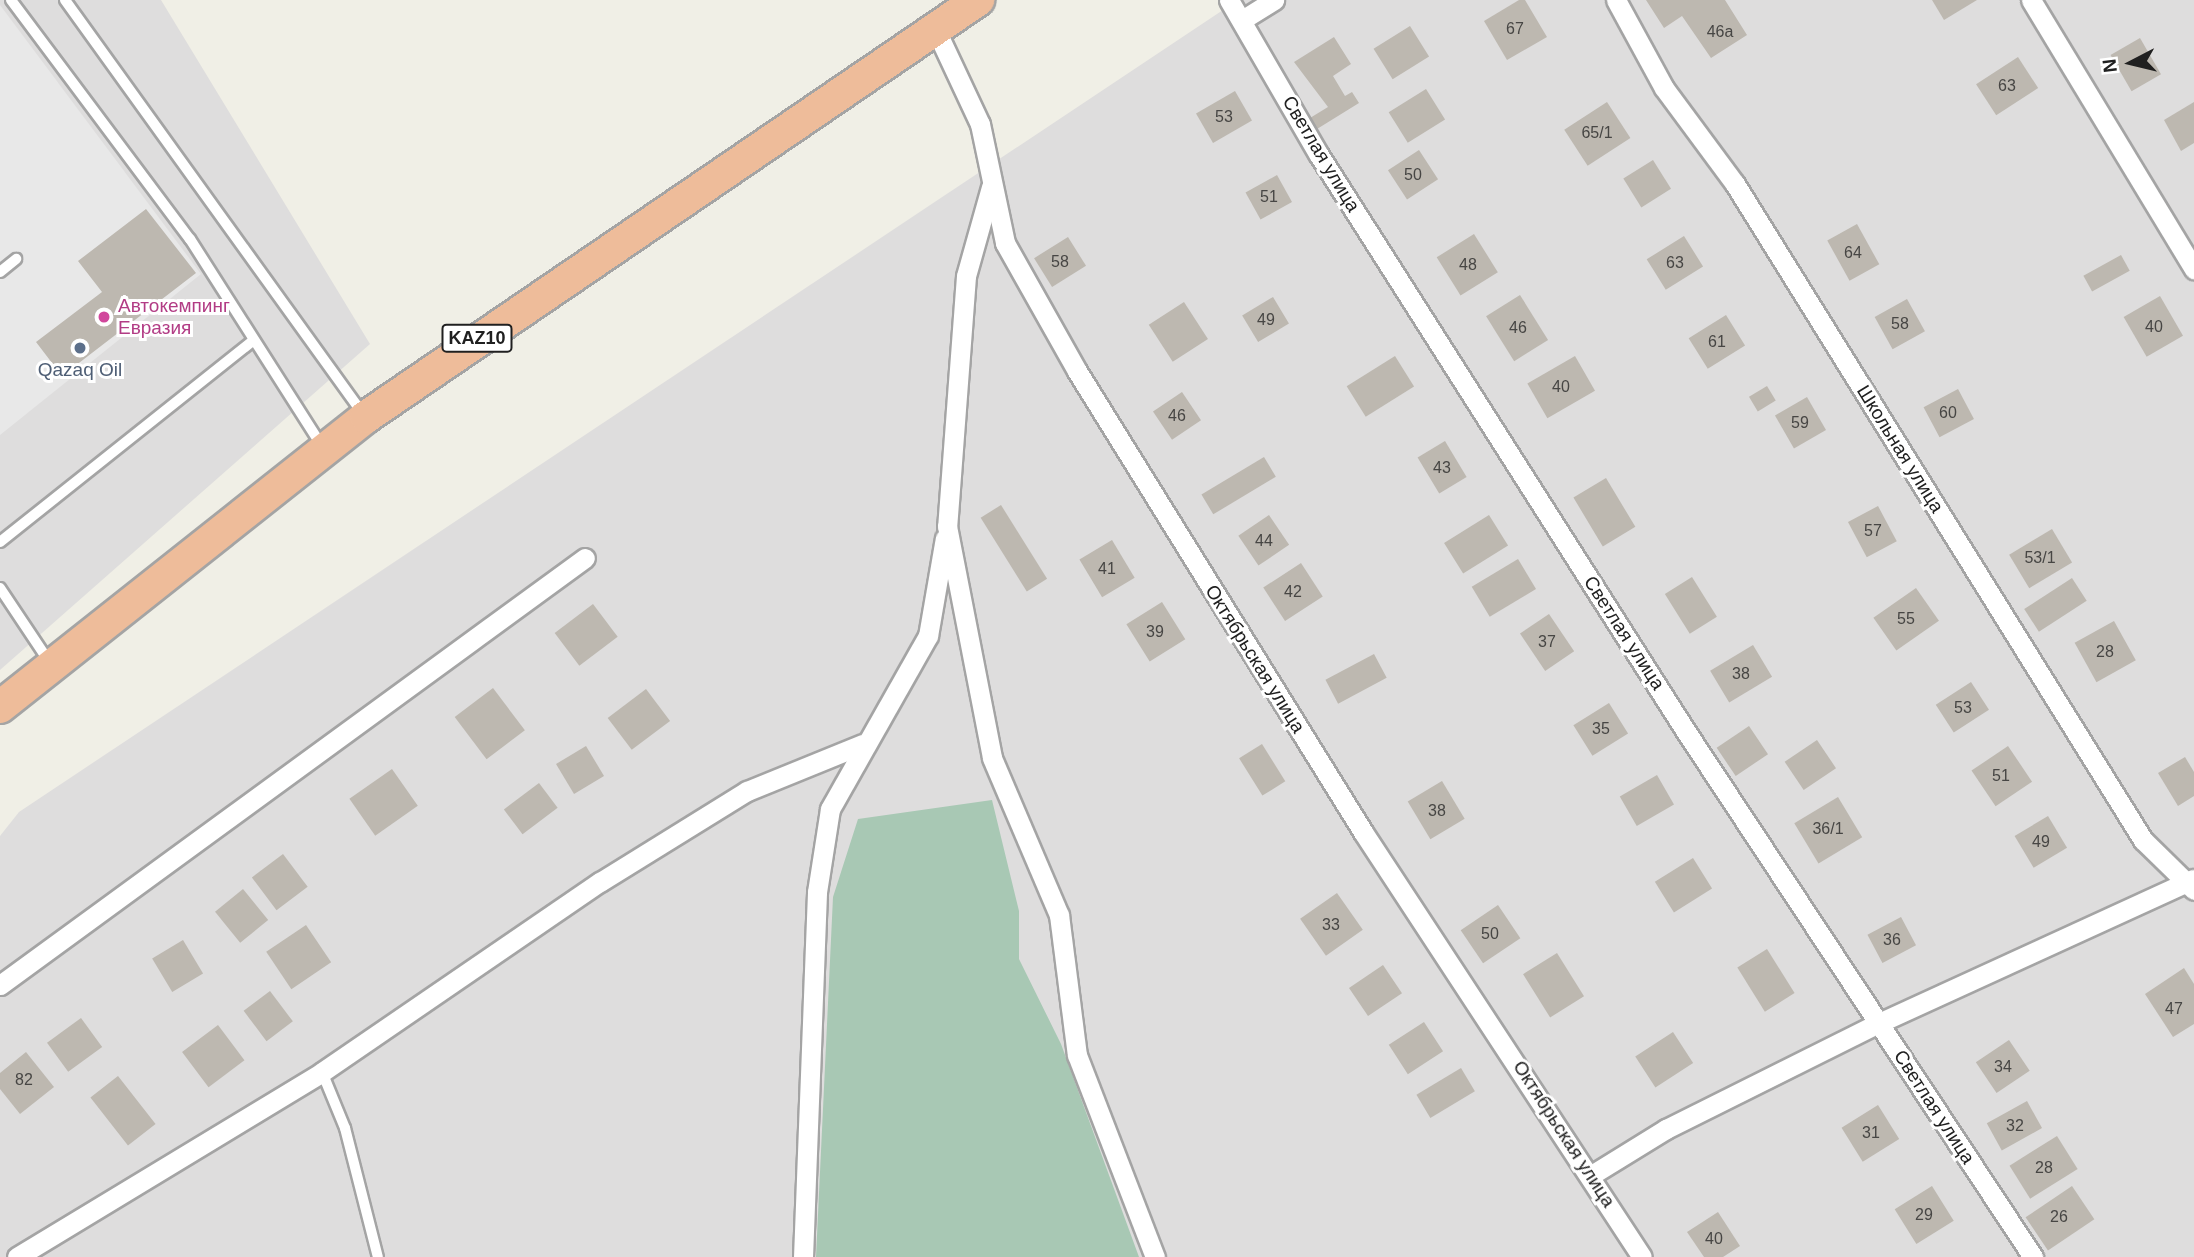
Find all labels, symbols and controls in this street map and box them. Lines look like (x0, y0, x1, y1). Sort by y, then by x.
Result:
house number: 67 (1506, 19, 1524, 39)
house number: 46а (1707, 22, 1733, 42)
north arrow (2096, 28, 2166, 98)
text: N (2098, 58, 2121, 74)
house number: 63 (1998, 76, 2016, 96)
street label: Светлая улица (1277, 92, 1365, 216)
house number: 53 (1215, 107, 1233, 127)
house number: 65/1 (1581, 123, 1613, 143)
house number: 50 (1404, 165, 1422, 185)
house number: 51 (1260, 187, 1278, 207)
house number: 64 (1844, 243, 1862, 263)
house number: 58 (1051, 252, 1069, 272)
house number: 63 (1666, 253, 1684, 273)
house number: 48 (1459, 255, 1477, 275)
place label: Автокемпинг Евразия (118, 295, 230, 339)
marker: Автокемпинг Евразия (96, 309, 112, 325)
house number: 49 (1257, 310, 1275, 330)
house number: 58 (1891, 314, 1909, 334)
house number: 40 (2145, 317, 2163, 337)
house number: 46 (1509, 318, 1527, 338)
road number: KAZ10 (440, 324, 514, 352)
house number: 61 (1708, 332, 1726, 352)
marker: Qazaq Oil (72, 340, 88, 356)
place label: Qazaq Oil (38, 359, 122, 381)
house number: 40 (1552, 377, 1570, 397)
street label: Школьная улица (1852, 381, 1948, 517)
house number: 60 (1939, 403, 1957, 423)
house number: 46 (1168, 406, 1186, 426)
house number: 59 (1791, 413, 1809, 433)
house number: 43 (1433, 458, 1451, 478)
house number: 57 (1864, 521, 1882, 541)
house number: 44 (1255, 531, 1273, 551)
house number: 53/1 (2024, 548, 2056, 568)
house number: 41 (1098, 559, 1116, 579)
street label: Светлая улица (1579, 572, 1669, 694)
street label: Октябрьская улица (1200, 581, 1310, 737)
house number: 42 (1284, 582, 1302, 602)
house number: 55 (1897, 609, 1915, 629)
house number: 39 (1146, 622, 1164, 642)
house number: 37 (1538, 632, 1556, 652)
house number: 28 (2096, 642, 2114, 662)
house number: 38 (1732, 664, 1750, 684)
house number: 53 (1954, 698, 1972, 718)
house number: 35 (1592, 719, 1610, 739)
house number: 51 (1992, 766, 2010, 786)
house number: 38 (1428, 801, 1446, 821)
house number: 36/1 (1812, 819, 1844, 839)
house number: 49 (2032, 832, 2050, 852)
house number: 33 (1322, 915, 1340, 935)
house number: 50 (1481, 924, 1499, 944)
house number: 36 (1883, 930, 1901, 950)
house number: 47 (2165, 999, 2183, 1019)
street label: Светлая улица (1889, 1046, 1979, 1168)
street label: Октябрьская улица (1508, 1056, 1620, 1212)
house number: 34 (1994, 1057, 2012, 1077)
house number: 82 (15, 1070, 33, 1090)
house number: 32 (2006, 1116, 2024, 1136)
house number: 31 (1862, 1123, 1880, 1143)
house number: 28 (2035, 1158, 2053, 1178)
house number: 29 (1915, 1205, 1933, 1225)
house number: 26 (2050, 1207, 2068, 1227)
house number: 40 (1705, 1229, 1723, 1249)

